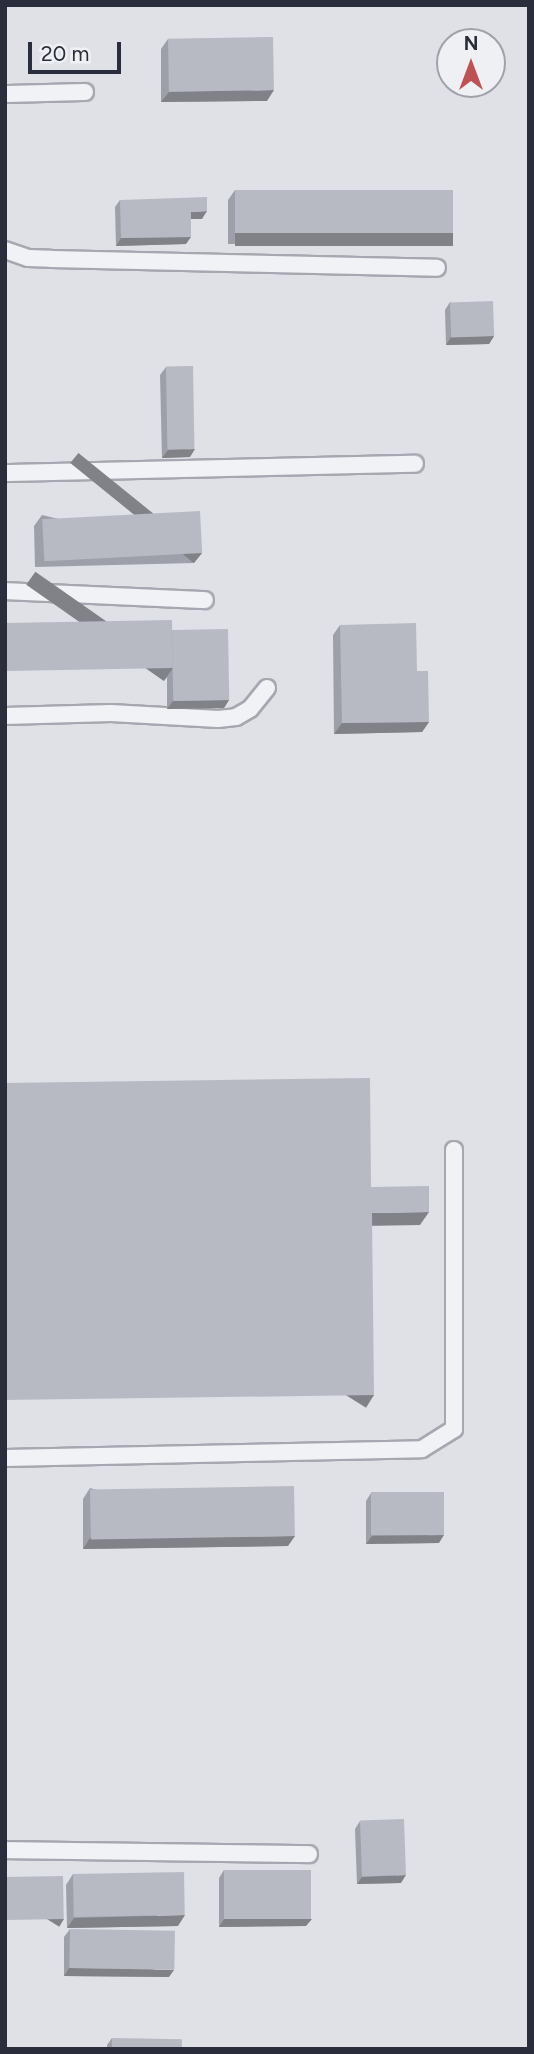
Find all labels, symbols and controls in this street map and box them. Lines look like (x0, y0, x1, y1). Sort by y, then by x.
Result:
scale bar (32, 28, 124, 72)
north arrow (436, 28, 506, 98)
text: N (464, 32, 478, 55)
text: 20 m (41, 41, 89, 66)

